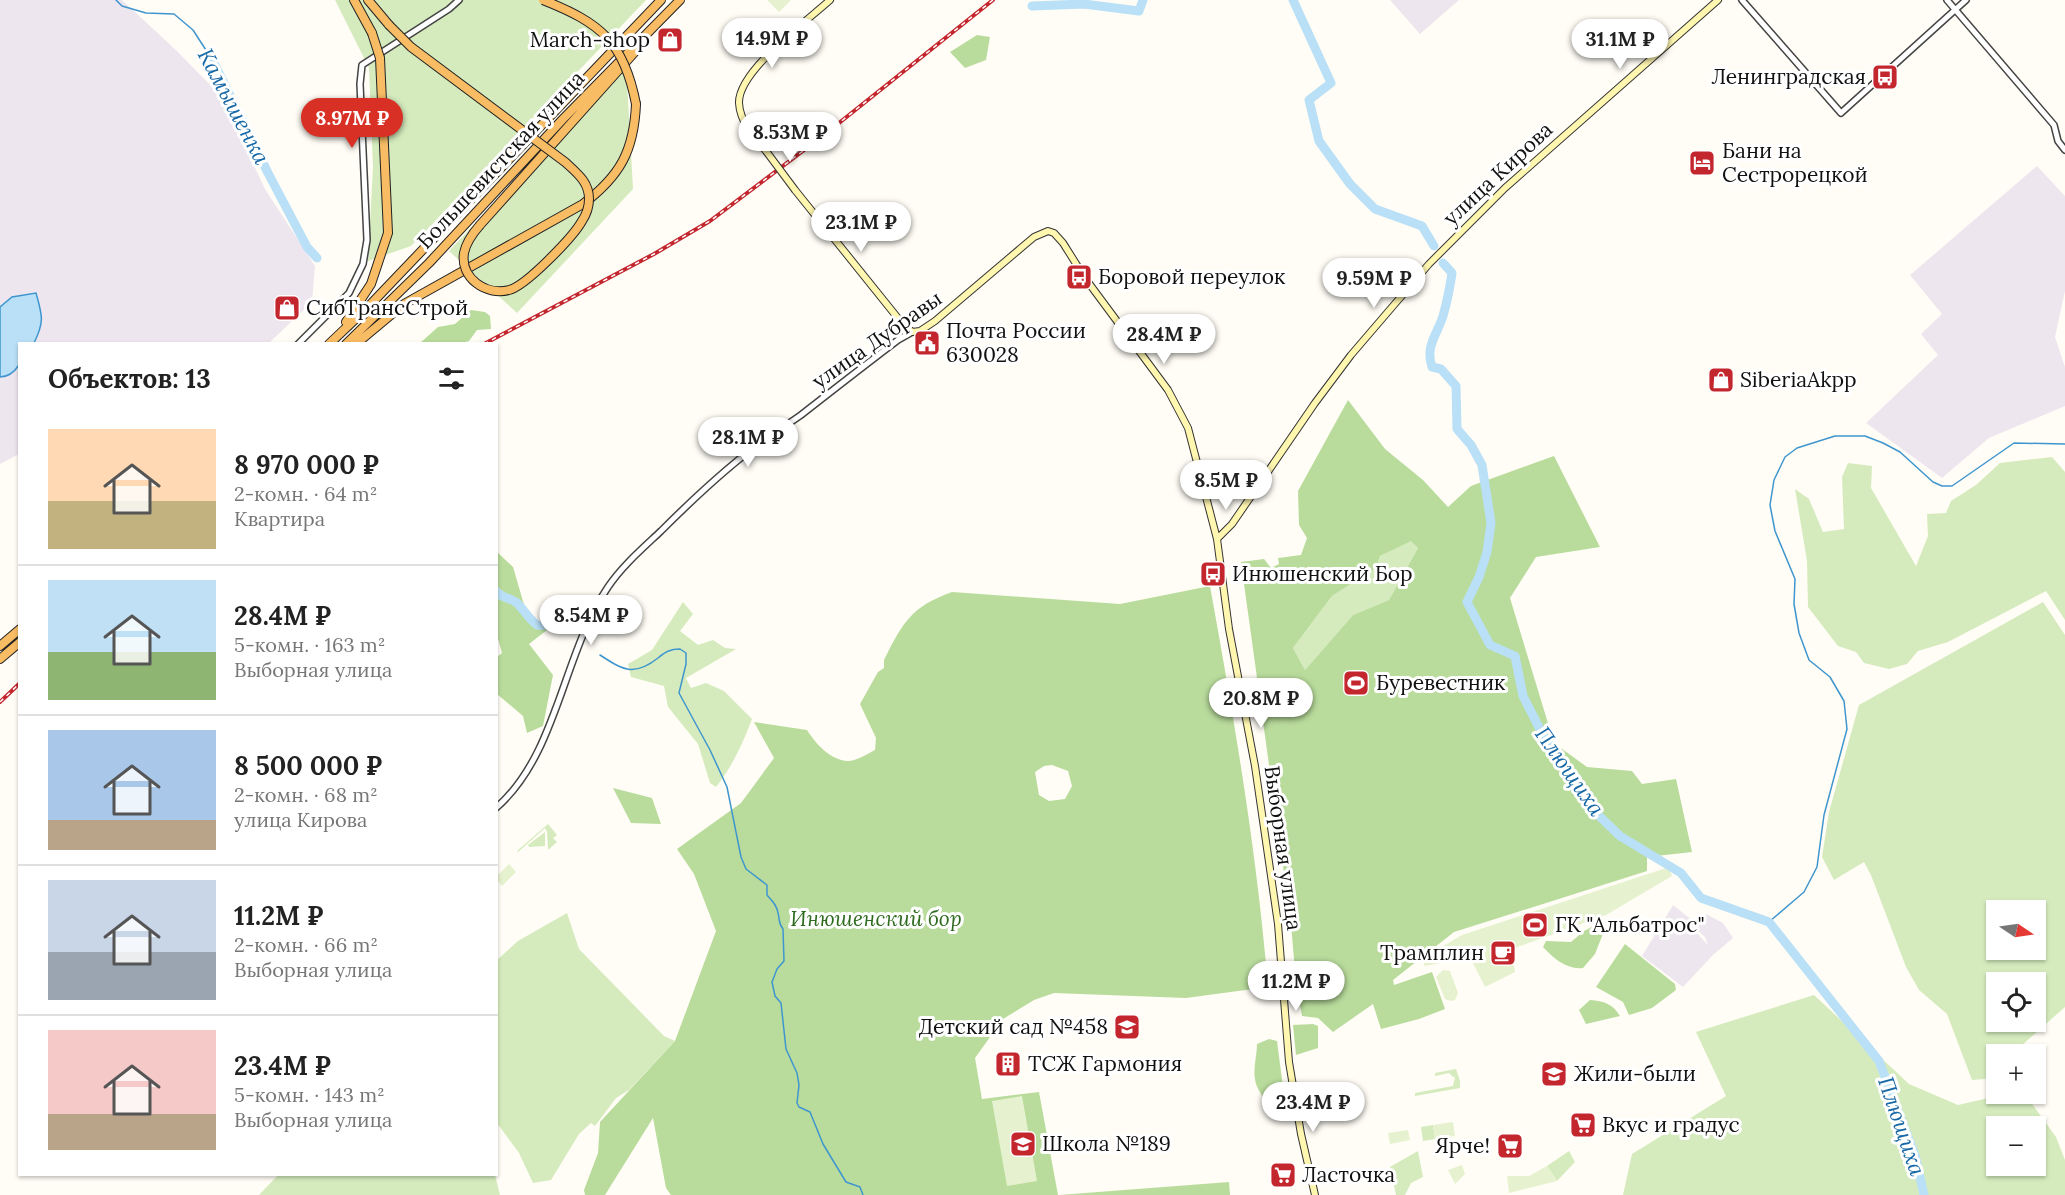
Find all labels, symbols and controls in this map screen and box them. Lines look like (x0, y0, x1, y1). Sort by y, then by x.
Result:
pin: 14.9M ₽ (717, 18, 827, 69)
pin: 31.1M ₽ (1565, 19, 1675, 70)
shop icon: March-shop (655, 25, 685, 55)
text: 14.9M ₽ (736, 25, 808, 50)
place label: March-shop (530, 26, 650, 53)
text: 31.1M ₽ (1585, 26, 1655, 51)
water label: Камышенка (192, 43, 277, 169)
bus stop icon: Ленинградская (1870, 62, 1900, 92)
place label: Ленинградская (1711, 63, 1866, 90)
street label: Большевистская улица (411, 65, 590, 254)
pin: 8.97M ₽ (297, 98, 407, 149)
text: 8.97M ₽ (315, 105, 389, 130)
pin: 8.53M ₽ (735, 112, 845, 163)
street label: улица Кирова (1437, 116, 1558, 231)
text: 8.53M ₽ (752, 119, 828, 144)
place label: Бани на Сестрорецкой (1722, 137, 1868, 188)
hotel icon: Бани на Сестрорецкой (1687, 148, 1717, 178)
pin: 23.1M ₽ (806, 202, 916, 253)
text: 23.1M ₽ (825, 209, 897, 234)
pin: 9.59M ₽ (1319, 258, 1429, 309)
bus stop icon: Боровой переулок (1064, 262, 1094, 292)
place label: Боровой переулок (1098, 263, 1286, 290)
text: 9.59M ₽ (1336, 265, 1412, 290)
street label: улица Дубравы (806, 285, 947, 394)
shop icon: СибТрансСтрой (272, 293, 302, 323)
place label: СибТрансСтрой (306, 294, 468, 321)
pin: 28.4M ₽ (1109, 314, 1219, 365)
place label: Почта России 630028 (946, 317, 1086, 368)
text: 28.4M ₽ (1127, 321, 1201, 346)
public building icon: Почта России 630028 (912, 328, 942, 358)
text: Объектов: 13 (48, 362, 211, 395)
icon: filters (435, 362, 468, 395)
shop icon: SiberiaAkpp (1706, 365, 1736, 395)
place label: SiberiaAkpp (1740, 366, 1857, 393)
pin: 28.1M ₽ (693, 417, 803, 468)
text: 28.1M ₽ (712, 424, 784, 449)
text: 8 970 000 ₽ (234, 448, 379, 481)
icon: home (96, 453, 168, 525)
pin: 8.5M ₽ (1177, 460, 1275, 511)
text: 8.5M ₽ (1194, 467, 1258, 492)
text: 2-комн. · 64 m² (234, 481, 377, 506)
text: Квартира (234, 506, 325, 531)
bus stop icon: Инюшенский Бор (1198, 559, 1228, 589)
place label: Инюшенский Бор (1232, 560, 1413, 587)
pin: 8.54M ₽ (536, 595, 646, 646)
text: 28.4M ₽ (234, 599, 331, 632)
text: 8.54M ₽ (553, 602, 629, 627)
icon: home (96, 604, 168, 676)
text: 5-комн. · 163 m² (234, 632, 385, 657)
text: Выборная улица (234, 657, 392, 682)
sports icon: Буревестник (1341, 668, 1371, 698)
place label: Буревестник (1376, 669, 1506, 696)
pin: 20.8M ₽ (1206, 678, 1316, 729)
text: 20.8M ₽ (1223, 685, 1299, 710)
water label: Плющиха (1529, 721, 1611, 822)
text: 8 500 000 ₽ (234, 749, 382, 782)
icon: home (96, 754, 168, 826)
street label: Выборная улица (1259, 764, 1308, 932)
text: 2-комн. · 68 m² (234, 782, 378, 807)
text: улица Кирова (234, 807, 367, 832)
text: 11.2M ₽ (234, 899, 323, 932)
north arrow (1986, 900, 2046, 960)
map controls (1986, 900, 2046, 1176)
icon: home (96, 904, 168, 976)
park label: Инюшенский бор (790, 905, 962, 932)
sports icon: ГК "Альбатрос" (1520, 910, 1550, 940)
place label: ГК "Альбатрос" (1555, 911, 1705, 938)
text: 2-комн. · 66 m² (234, 932, 378, 957)
cafe icon: Трамплин (1488, 938, 1518, 968)
place label: Трамплин (1380, 939, 1484, 966)
text: Выборная улица (234, 957, 392, 982)
pin: 11.2M ₽ (1241, 961, 1351, 1012)
text: 11.2M ₽ (1262, 968, 1330, 993)
button: locate (1986, 972, 2046, 1032)
school or university icon: Детский сад №458 (1112, 1012, 1142, 1042)
place label: Детский сад №458 (919, 1013, 1108, 1040)
button: + (1986, 1044, 2046, 1104)
text: 23.4M ₽ (234, 1049, 331, 1082)
building icon: ТСЖ Гармония (993, 1049, 1023, 1079)
place label: ТСЖ Гармония (1028, 1050, 1182, 1077)
icon: home (96, 1054, 168, 1126)
school or university icon: Жили-были (1539, 1059, 1569, 1089)
place label: Жили-были (1574, 1060, 1696, 1087)
water label: Плющиха (1872, 1073, 1932, 1180)
text: 5-комн. · 143 m² (234, 1082, 385, 1107)
pin: 23.4M ₽ (1258, 1082, 1368, 1133)
text: 23.4M ₽ (1276, 1089, 1350, 1114)
text: Выборная улица (234, 1107, 392, 1132)
supermarket icon: Вкус и градус (1568, 1110, 1598, 1140)
place label: Вкус и градус (1602, 1111, 1740, 1138)
button: − (1986, 1116, 2046, 1176)
school or university icon: Школа №189 (1008, 1129, 1038, 1159)
place label: Школа №189 (1042, 1130, 1171, 1157)
supermarket icon: Ярче! (1495, 1131, 1525, 1161)
place label: Ярче! (1435, 1132, 1490, 1159)
supermarket icon: Ласточка (1268, 1160, 1298, 1190)
place label: Ласточка (1302, 1161, 1395, 1188)

